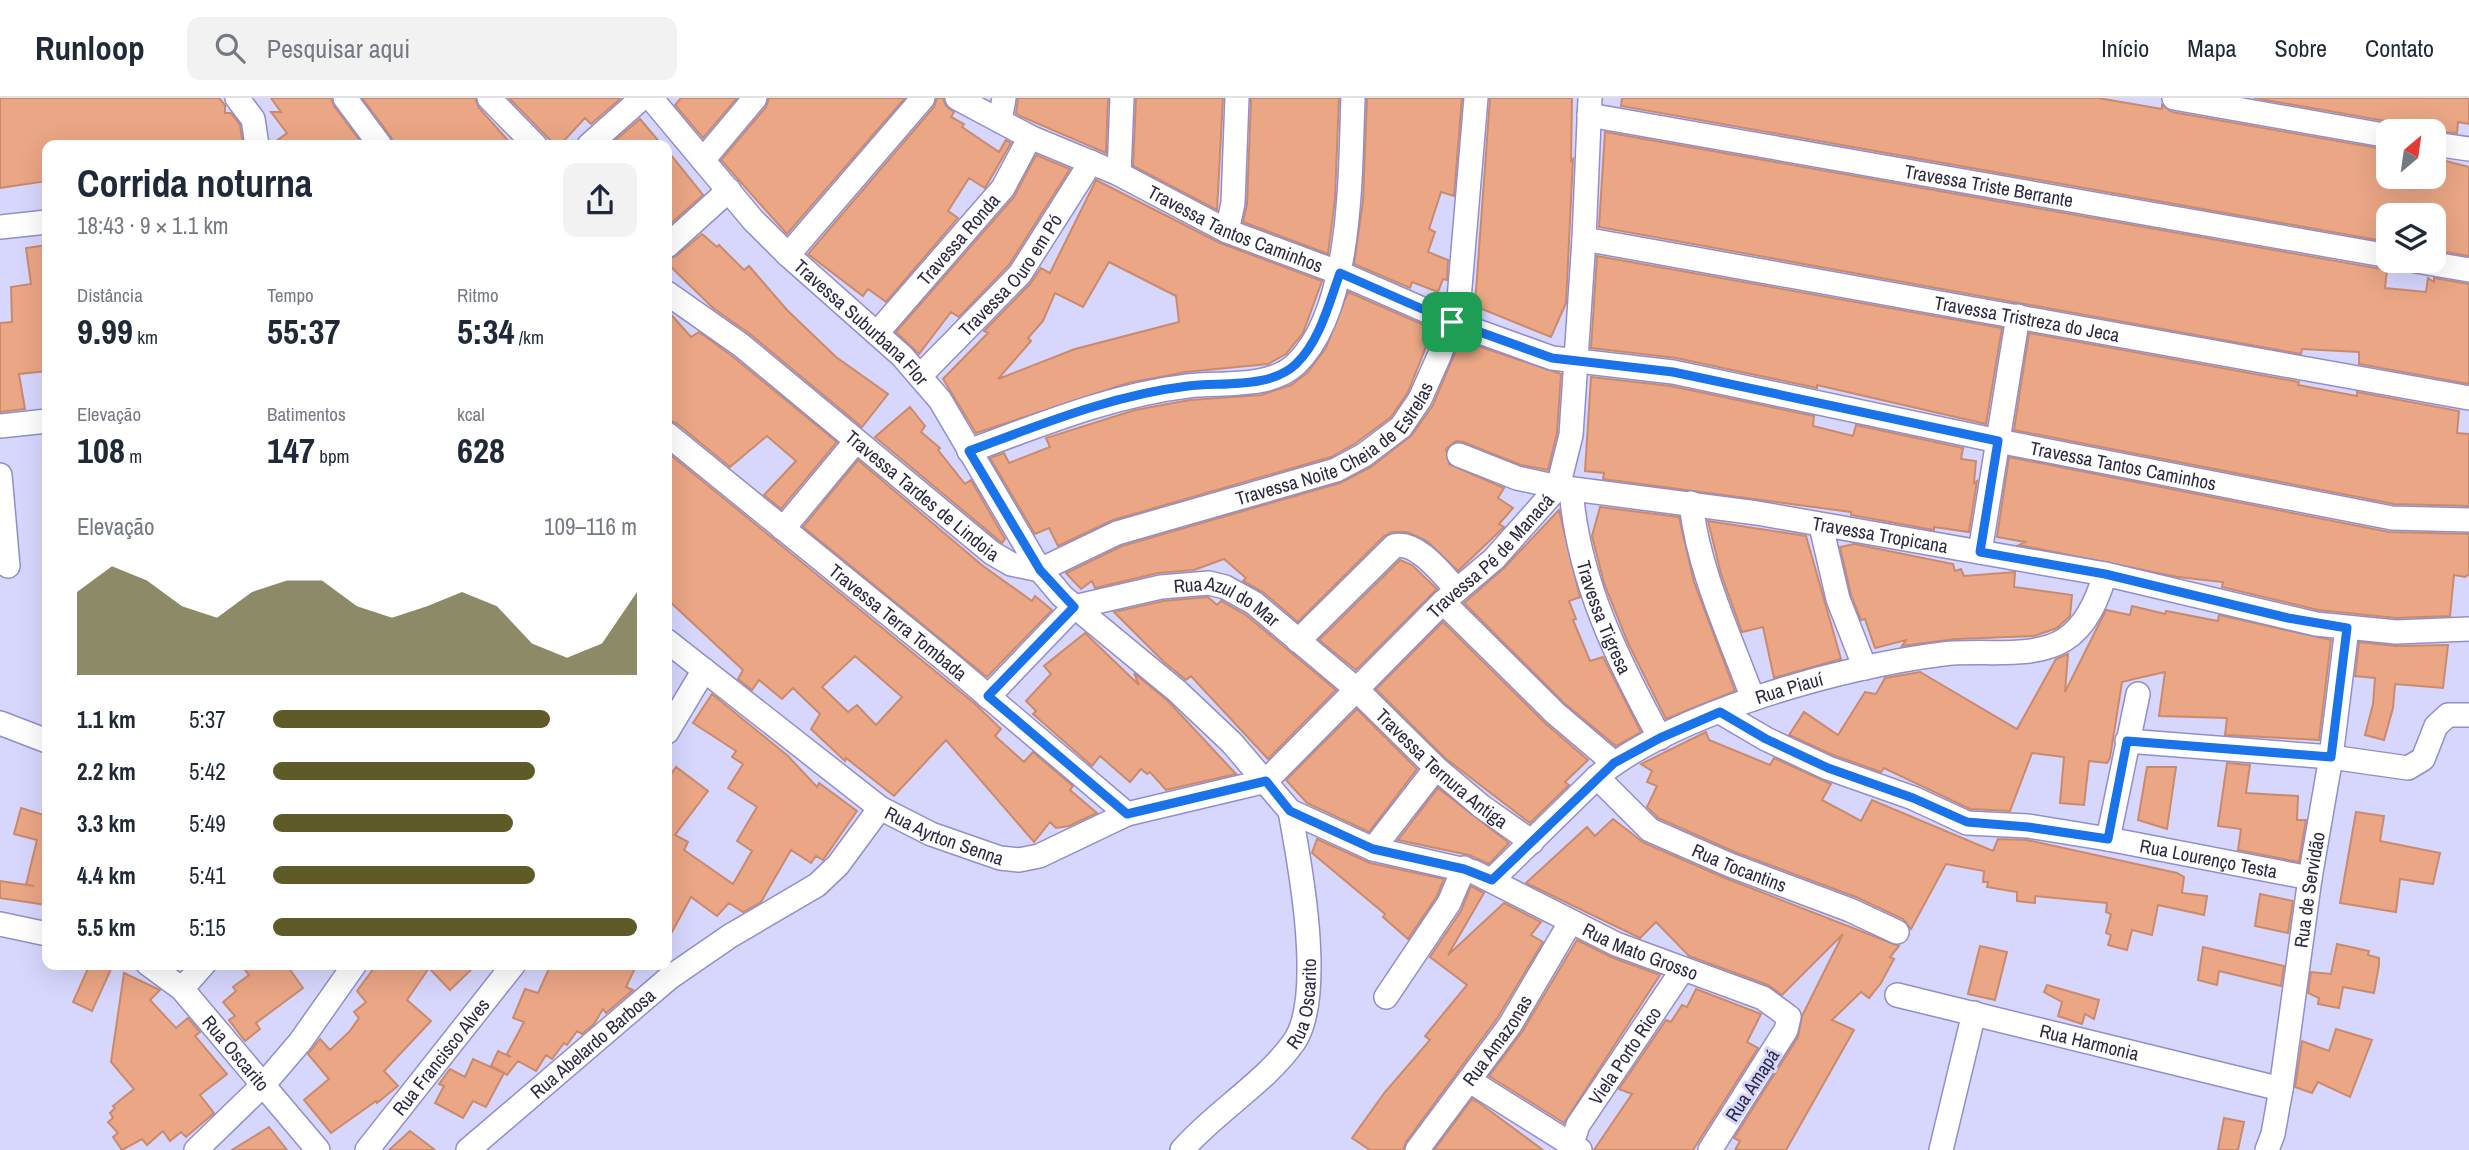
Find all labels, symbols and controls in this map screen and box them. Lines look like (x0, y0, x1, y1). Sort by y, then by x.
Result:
search box (187, 17, 677, 80)
text: Runloop (35, 26, 145, 70)
icon: search (211, 29, 249, 67)
text: Pesquisar aqui (267, 31, 410, 66)
text: Início (2101, 32, 2149, 64)
text: Mapa (2187, 32, 2237, 64)
text: Sobre (2275, 32, 2327, 64)
text: Contato (2365, 32, 2434, 64)
north arrow (2376, 119, 2446, 189)
map controls (2376, 119, 2446, 273)
text: Corrida noturna (77, 158, 312, 209)
street label: Travessa Triste Berrante (1902, 158, 2075, 213)
button: share (563, 163, 637, 237)
street label: Travessa Tantos Caminhos (1143, 178, 1327, 279)
street label: Travessa Ronda (911, 188, 1006, 291)
button: layers (2376, 203, 2446, 273)
street label: Travessa Ouro em Pó (953, 209, 1068, 342)
text: 18:43 · 9 × 1.1 km (77, 210, 229, 241)
street label: Travessa Suburbana Flor (788, 253, 935, 392)
text: Distância (77, 282, 143, 308)
text: Tempo (267, 282, 314, 308)
text: Ritmo (457, 282, 499, 308)
street label: Travessa Tristreza do Jeca (1932, 289, 2122, 348)
pin (1422, 292, 1482, 352)
icon: arrive (1433, 303, 1471, 341)
text: 9.99 (77, 308, 133, 355)
text: 55:37 (267, 308, 340, 355)
text: 5:34 (457, 308, 514, 355)
text: km (133, 324, 158, 350)
text: /km (514, 324, 544, 350)
street label: Travessa Noite Cheia de Estrelas (1232, 378, 1439, 511)
text: Elevação (77, 401, 141, 427)
text: Batimentos (267, 401, 346, 427)
text: kcal (457, 401, 485, 427)
street label: Travessa Tardes de Lindoia (840, 424, 1004, 567)
text: 108 (77, 427, 125, 474)
text: 147 (267, 427, 315, 474)
text: 628 (457, 427, 505, 474)
street label: Travessa Tantos Caminhos (2028, 435, 2219, 496)
text: m (125, 443, 142, 469)
text: bpm (315, 443, 350, 469)
street label: Travessa Pé de Manacá (1421, 487, 1560, 624)
street label: Travessa Tropicana (1810, 510, 1950, 559)
text: Elevação (77, 511, 155, 542)
text: 109–116 m (544, 511, 637, 542)
street label: Travessa Tigresa (1571, 557, 1638, 679)
street label: Travessa Terra Tombada (824, 558, 973, 686)
street label: Rua Azul do Mar (1172, 569, 1286, 633)
street label: Rua Piauí (1752, 665, 1826, 710)
street label: Travessa Ternura Antiga (1370, 703, 1513, 834)
text: 1.1 km (77, 704, 136, 735)
text: 5:37 (189, 704, 226, 735)
text: 2.2 km (77, 756, 136, 787)
text: 5:42 (189, 756, 226, 787)
street label: Rua Ayrton Senna (880, 800, 1008, 871)
text: 3.3 km (77, 808, 136, 839)
text: 5:49 (189, 808, 226, 839)
street label: Rua de Servidão (2288, 830, 2331, 949)
street label: Rua Lourenço Testa (2138, 832, 2280, 884)
street label: Rua Tocantins (1688, 837, 1790, 898)
text: 4.4 km (77, 860, 136, 891)
text: 5:41 (189, 860, 226, 891)
text: 5.5 km (77, 912, 136, 943)
text: 5:15 (189, 912, 226, 943)
street label: Rua Mato Grosso (1578, 916, 1702, 986)
street label: Rua Oscarito (1280, 958, 1322, 1054)
street label: Rua Abelardo Barbosa (525, 982, 661, 1104)
street label: Rua Amazonas (1456, 990, 1538, 1091)
street label: Rua Francisco Alves (386, 992, 495, 1121)
street label: Viela Porto Rico (1582, 1001, 1667, 1110)
street label: Rua Oscarito (197, 1010, 276, 1096)
street label: Rua Harmonia (2037, 1017, 2142, 1067)
street label: Rua Amapá (1719, 1044, 1785, 1126)

